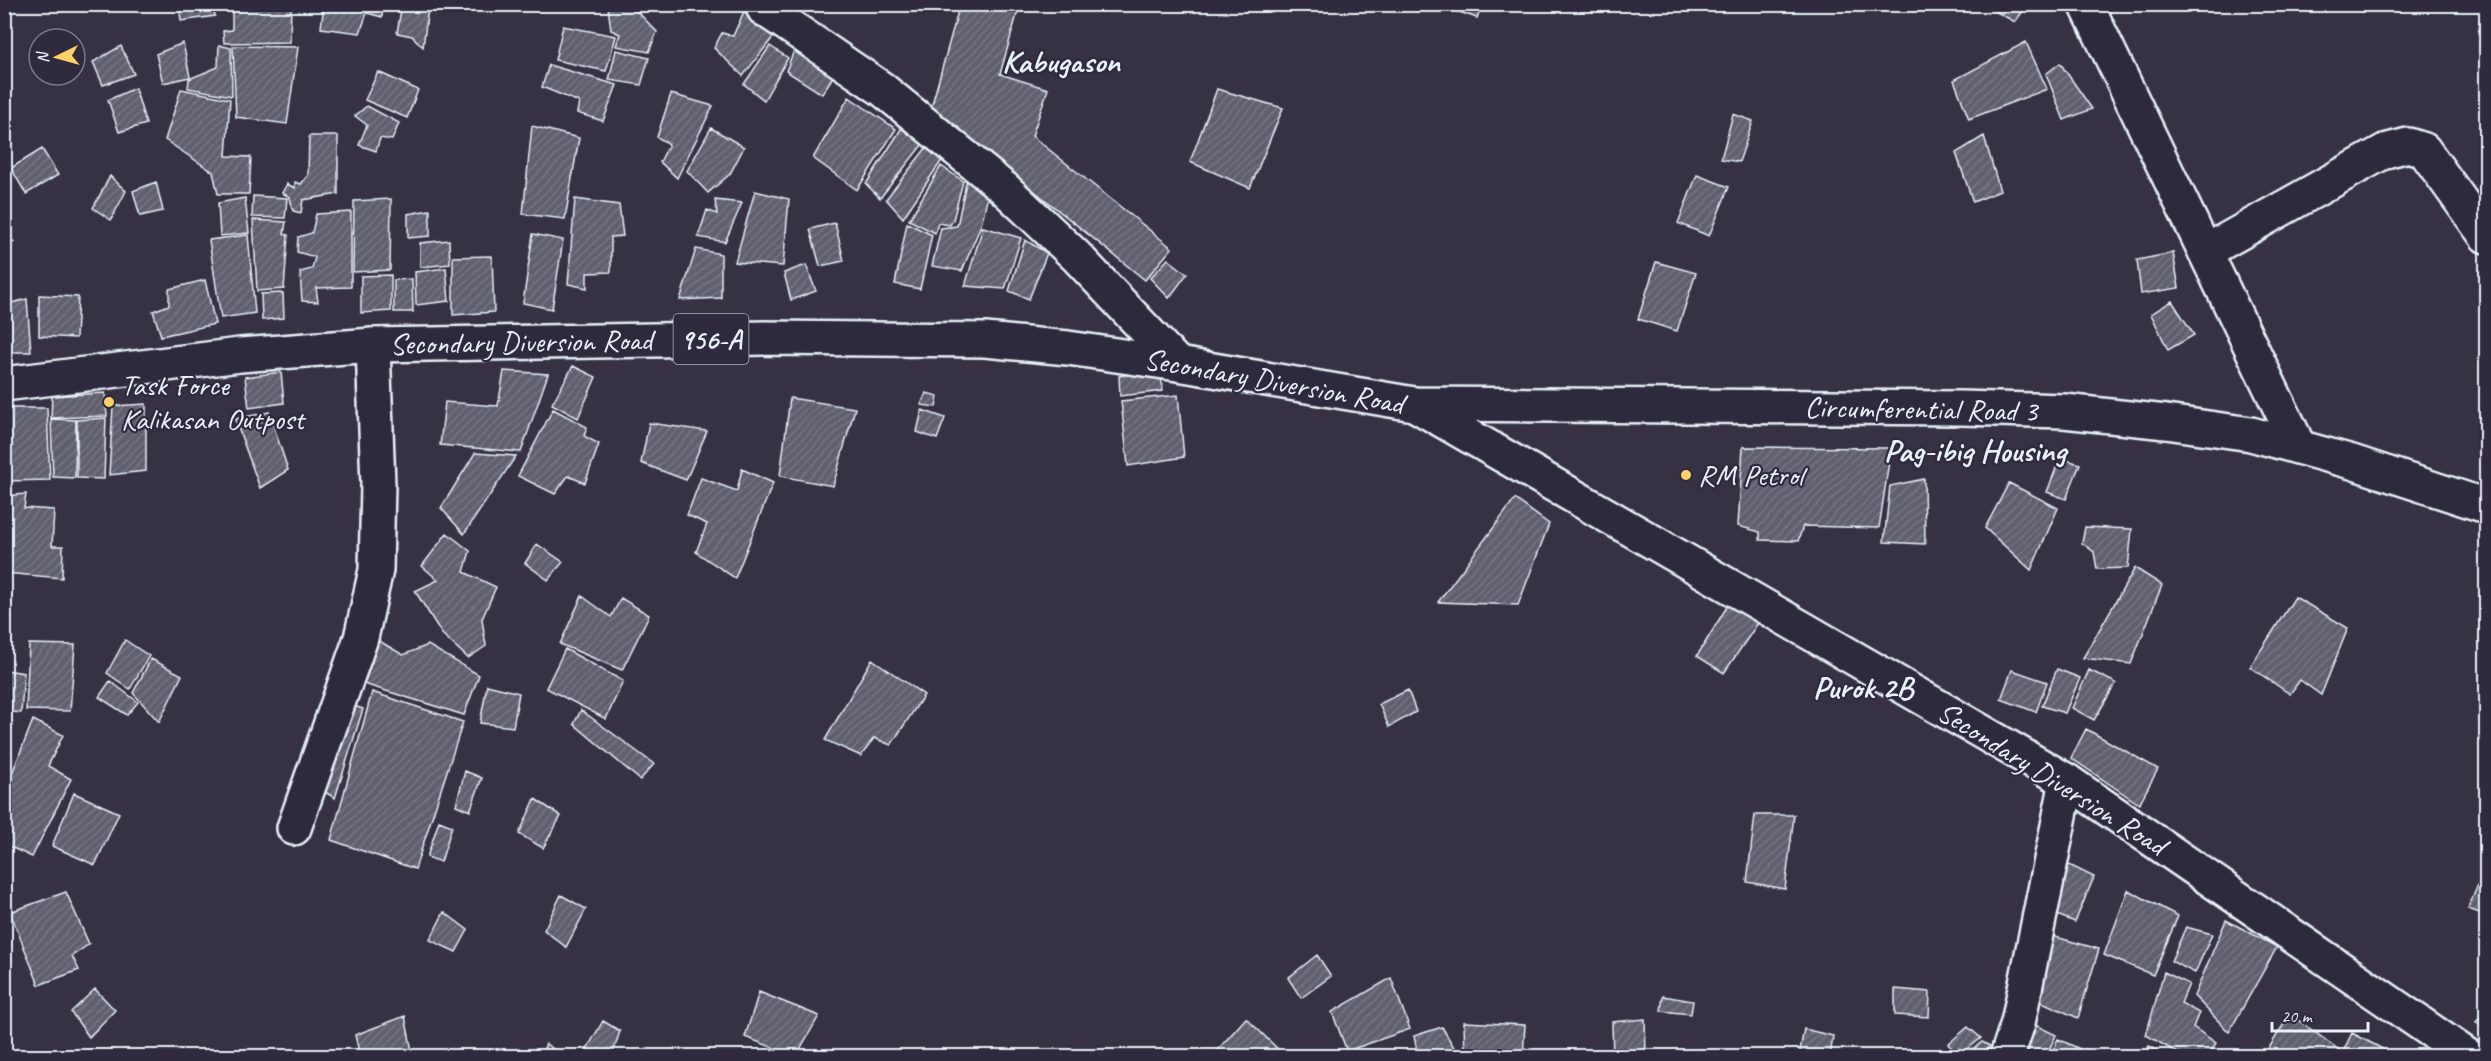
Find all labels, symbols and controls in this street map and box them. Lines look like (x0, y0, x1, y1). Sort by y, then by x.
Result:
north arrow (27, 27, 87, 87)
district label: Kabugason (1002, 41, 1121, 82)
text: N (32, 49, 53, 64)
road number: 956-A (674, 314, 748, 364)
street label: Secondary Diversion Road (389, 321, 657, 363)
street label: Secondary Diversion Road (1141, 340, 1411, 423)
place label: Task Force Kalikasan Outpost (121, 366, 307, 438)
street label: Circumferential Road 3 (1804, 388, 2040, 430)
marker: Task Force Kalikasan Outpost (102, 395, 116, 409)
district label: Pag-ibig Housing (1884, 430, 2069, 471)
place label: RM Petrol (1698, 456, 1808, 494)
marker: RM Petrol (1679, 468, 1693, 482)
district label: Purok 2B (1813, 667, 1915, 708)
street label: Secondary Diversion Road (1931, 692, 2177, 866)
scale bar (2272, 995, 2368, 1033)
text: 20 m (2281, 1005, 2314, 1027)

